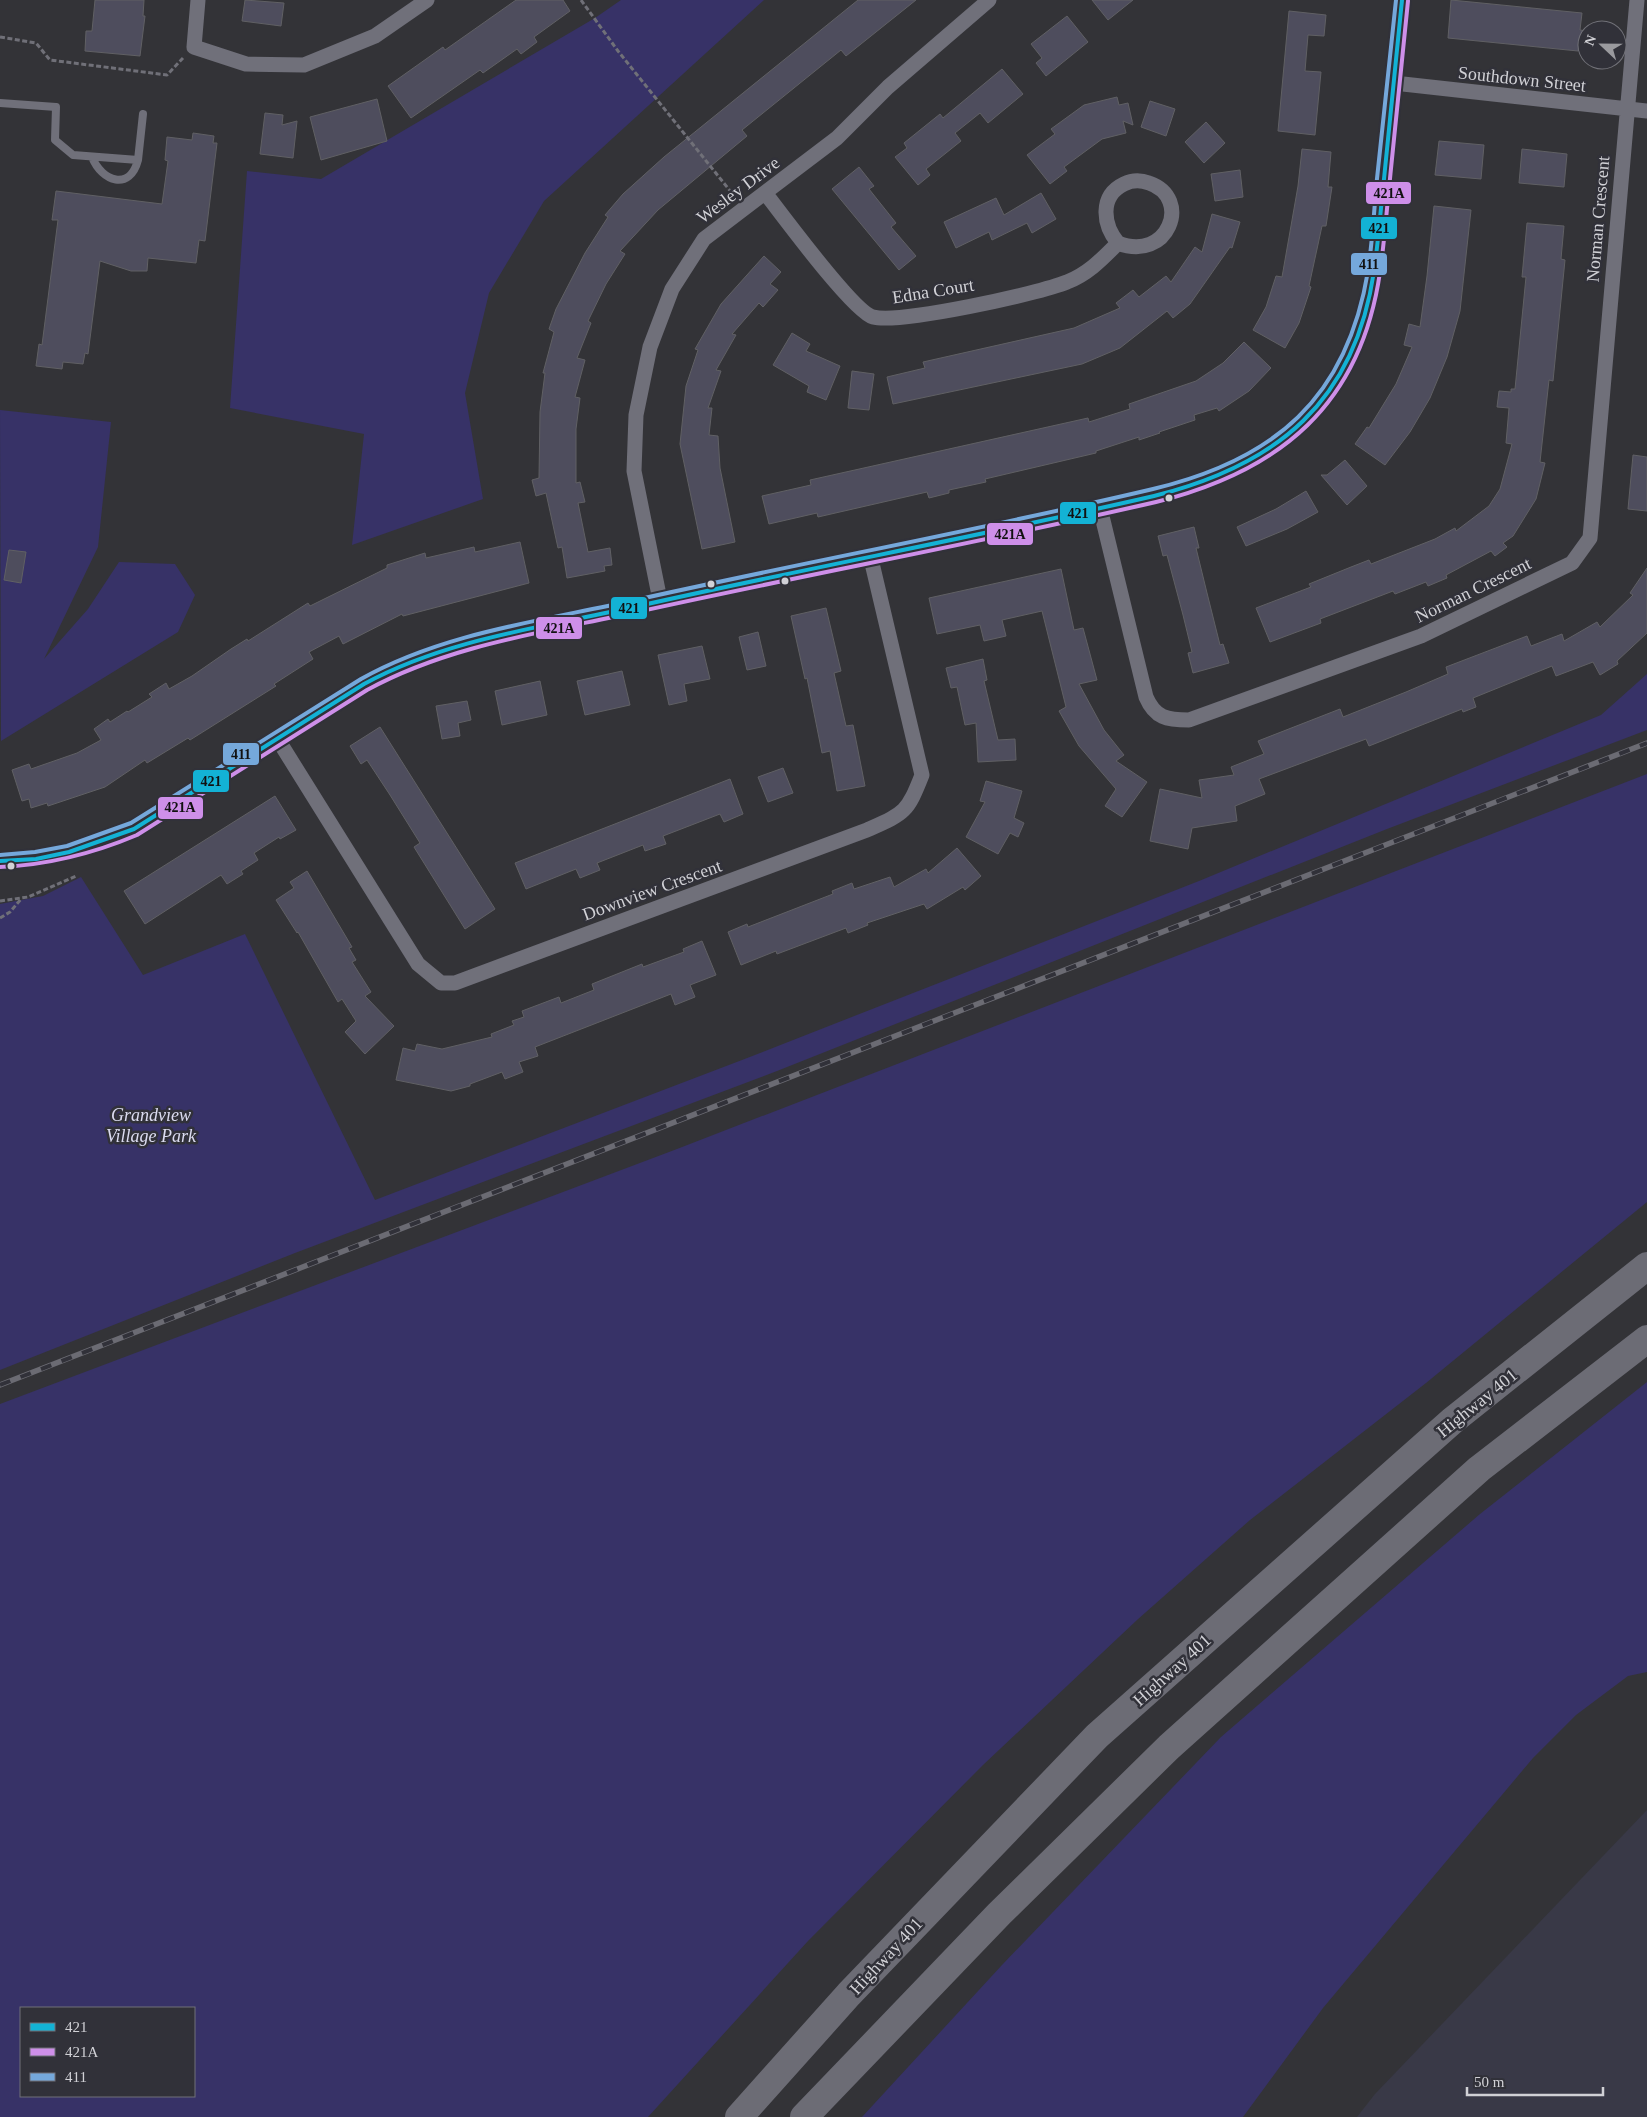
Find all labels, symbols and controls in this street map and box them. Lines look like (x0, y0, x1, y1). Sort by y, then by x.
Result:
north arrow (1577, 20, 1627, 70)
text: N (1582, 33, 1599, 48)
street label: Southdown Street (1457, 62, 1587, 96)
street label: Wesley Drive (693, 153, 783, 227)
street label: Norman Crescent (1583, 155, 1613, 283)
line badge: 421A (1365, 181, 1412, 205)
text: 421A (1373, 186, 1405, 201)
line badge: 421 (1360, 216, 1398, 240)
text: 421 (1369, 221, 1390, 236)
line badge: 411 (1350, 252, 1388, 276)
text: 411 (1359, 257, 1379, 272)
street label: Edna Court (891, 275, 975, 307)
unlabelled marker (1164, 493, 1174, 503)
line badge: 421 (1059, 501, 1097, 525)
text: 421 (1068, 506, 1089, 521)
line badge: 421A (986, 522, 1034, 546)
text: 421A (994, 527, 1026, 542)
street label: Norman Crescent (1412, 553, 1534, 627)
unlabelled marker (780, 576, 790, 586)
unlabelled marker (706, 579, 716, 589)
line badge: 421 (610, 596, 648, 620)
text: 421 (619, 601, 640, 616)
line badge: 421A (535, 616, 583, 640)
text: 421A (543, 621, 575, 636)
line badge: 411 (222, 742, 260, 766)
text: 411 (231, 747, 251, 762)
line badge: 421 (192, 769, 230, 793)
text: 421 (201, 774, 222, 789)
line badge: 421A (157, 796, 204, 820)
text: 421A (164, 800, 196, 815)
street label: Downview Crescent (580, 856, 724, 924)
unlabelled marker (6, 861, 16, 871)
park label: Grandview Village Park (106, 1105, 197, 1146)
street label: Highway 401 (1433, 1365, 1521, 1441)
street label: Highway 401 (1129, 1630, 1215, 1710)
street label: Highway 401 (845, 1914, 927, 1998)
legend (20, 2007, 195, 2097)
text: 421 (65, 2019, 88, 2035)
text: 421A (65, 2044, 99, 2060)
scale bar (1467, 2064, 1603, 2096)
text: 411 (65, 2069, 87, 2085)
text: 50 m (1474, 2074, 1505, 2090)

